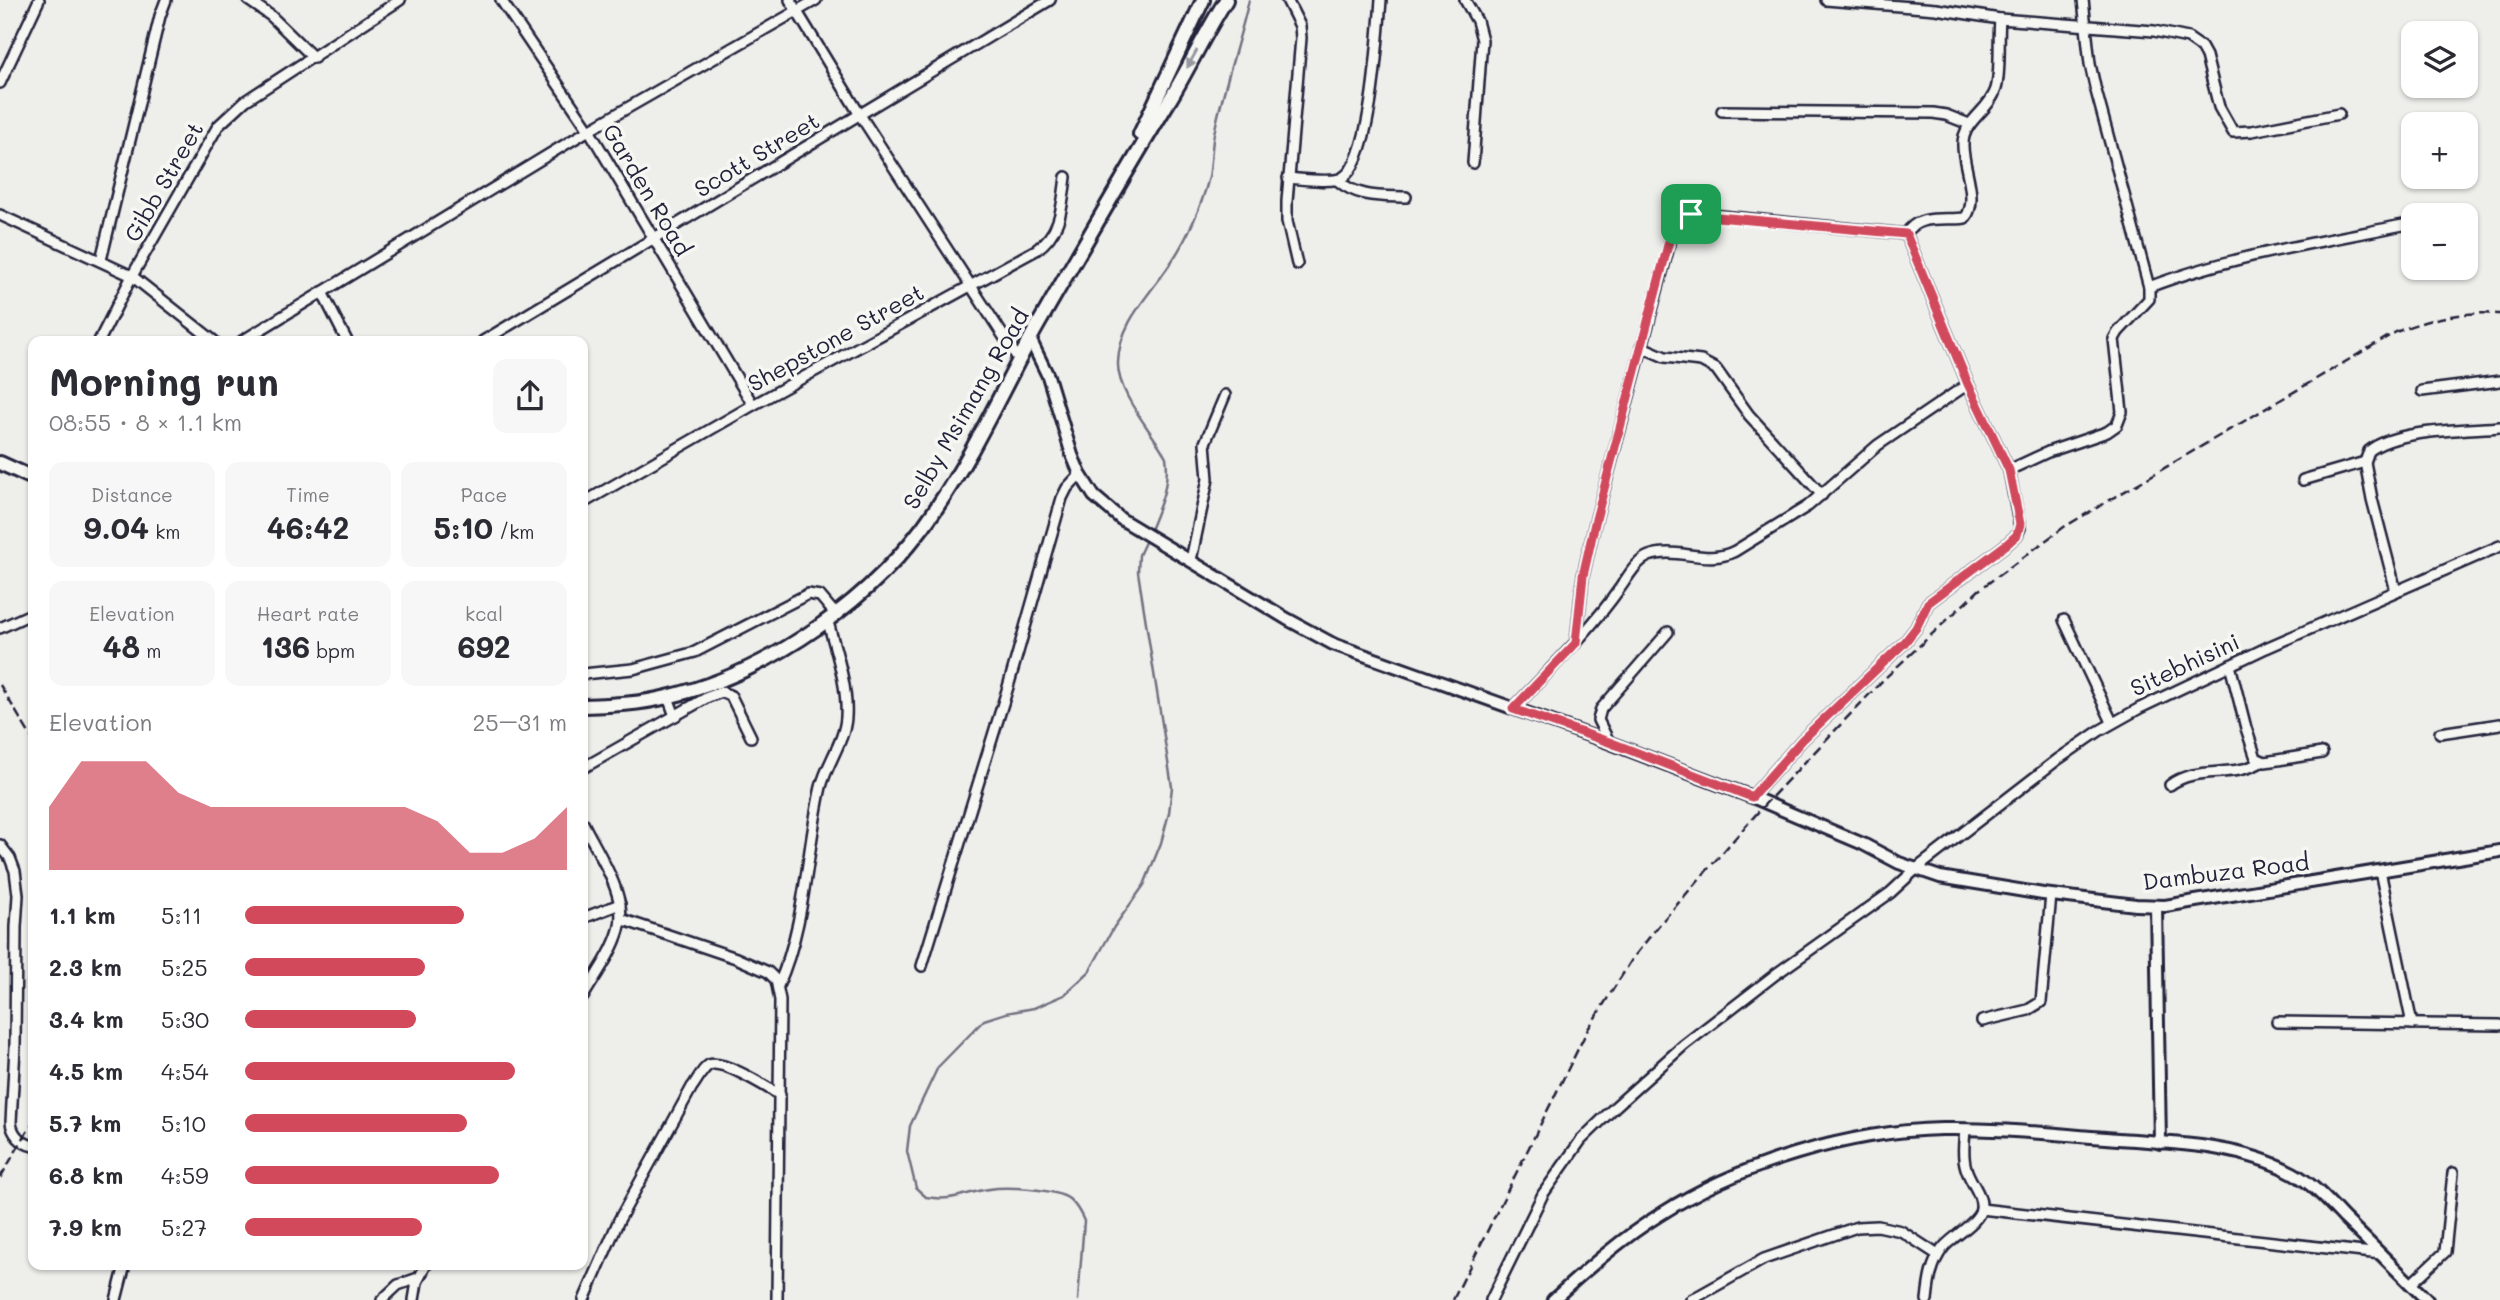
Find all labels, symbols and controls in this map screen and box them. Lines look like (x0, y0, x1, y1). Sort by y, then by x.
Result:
map controls (2401, 21, 2478, 280)
button: layers (2401, 21, 2478, 98)
one-way arrow (1186, 50, 1198, 69)
street label: Scott Street (688, 105, 825, 203)
button: + (2401, 112, 2478, 189)
street label: Gibb Street (117, 116, 210, 247)
street label: Garden Road (597, 118, 699, 261)
pin (1661, 184, 1721, 244)
icon: arrive (1672, 195, 1710, 233)
button: − (2401, 203, 2478, 280)
street label: Shepstone Street (742, 276, 929, 398)
street label: Selby Msimang Road (895, 303, 1035, 514)
text: Morning run (49, 356, 279, 406)
button: share (493, 359, 567, 433)
text: 08:55 · 8 × 1.1 km (49, 407, 242, 437)
text: Distance (91, 482, 173, 507)
text: Time (286, 482, 330, 507)
text: Pace (461, 482, 507, 507)
text: 9.04 (84, 507, 149, 547)
text: 46:42 (267, 507, 349, 547)
text: 5:10 (434, 507, 493, 547)
text: km (149, 519, 180, 544)
text: /km (493, 519, 534, 544)
text: Elevation (89, 601, 175, 626)
text: Heart rate (257, 601, 359, 626)
text: kcal (465, 601, 503, 626)
text: 48 (103, 626, 140, 666)
text: 136 (261, 626, 310, 666)
text: 692 (458, 626, 510, 666)
street label: Sitebhisini (2125, 626, 2244, 702)
text: m (140, 638, 161, 663)
text: bpm (310, 638, 355, 663)
text: Elevation (49, 707, 152, 737)
text: 25–31 m (472, 707, 567, 737)
street label: Dambuza Road (2141, 846, 2311, 896)
text: 1.1 km (49, 900, 115, 930)
text: 5:11 (161, 900, 202, 930)
text: 2.3 km (49, 952, 122, 982)
text: 5:25 (161, 952, 208, 982)
text: 3.4 km (49, 1004, 123, 1034)
text: 5:30 (161, 1004, 209, 1034)
text: 4.5 km (49, 1056, 123, 1086)
text: 4:54 (161, 1056, 209, 1086)
text: 5.7 km (49, 1108, 121, 1138)
text: 5:10 (161, 1108, 206, 1138)
text: 6.8 km (49, 1160, 123, 1190)
text: 4:59 (161, 1160, 209, 1190)
text: 7.9 km (49, 1212, 122, 1242)
text: 5:27 (161, 1212, 207, 1242)

